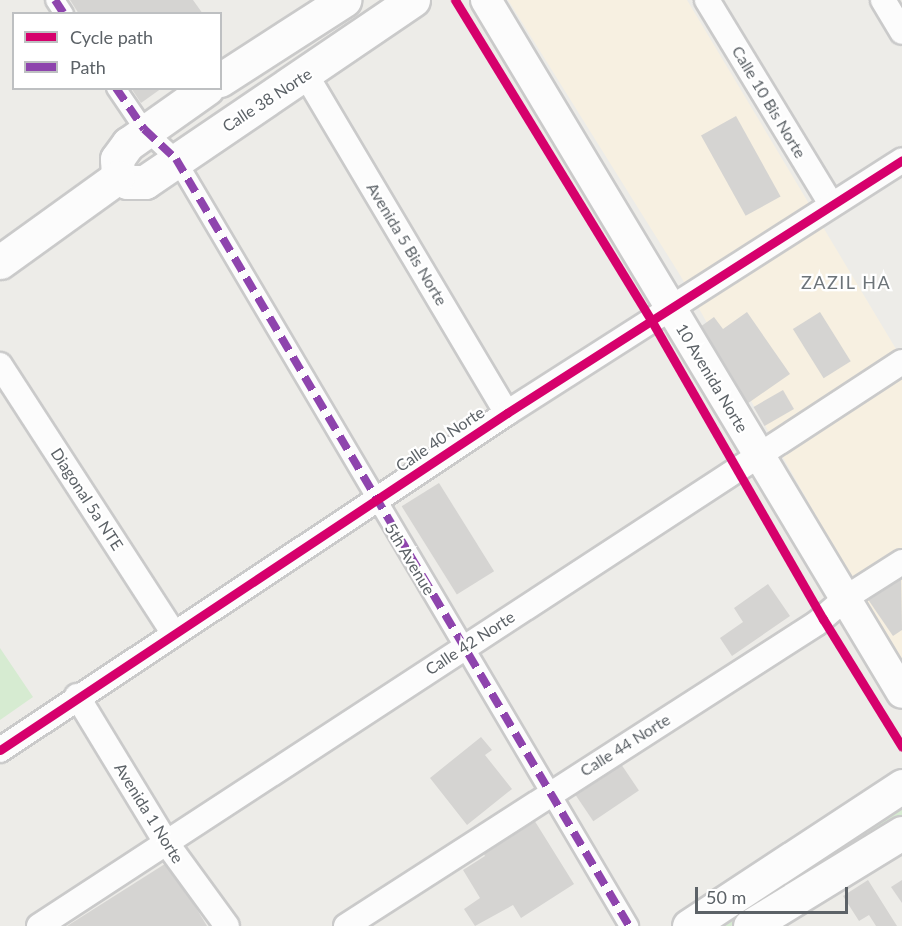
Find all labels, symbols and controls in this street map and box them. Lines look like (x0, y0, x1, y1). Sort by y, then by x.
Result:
legend (12, 12, 222, 90)
text: Cycle path (70, 26, 153, 48)
street label: Calle 10 Bis Norte (728, 42, 810, 162)
text: Path (70, 56, 106, 78)
street label: Calle 38 Norte (219, 64, 315, 136)
street label: Avenida 5 Bis Norte (363, 179, 451, 309)
district label: ZAZIL HA (801, 271, 891, 293)
street label: 10 Avenida Norte (672, 320, 752, 436)
street label: Calle 40 Norte (392, 402, 488, 476)
street label: Diagonal 5a NTE (47, 444, 127, 554)
street label: 5th Avenue (381, 519, 439, 599)
street label: Calle 42 Norte (422, 607, 518, 679)
street label: Calle 44 Norte (576, 710, 674, 780)
street label: Avenida 1 Norte (110, 759, 188, 867)
scale bar (698, 875, 851, 913)
text: 50 m (706, 886, 746, 908)

